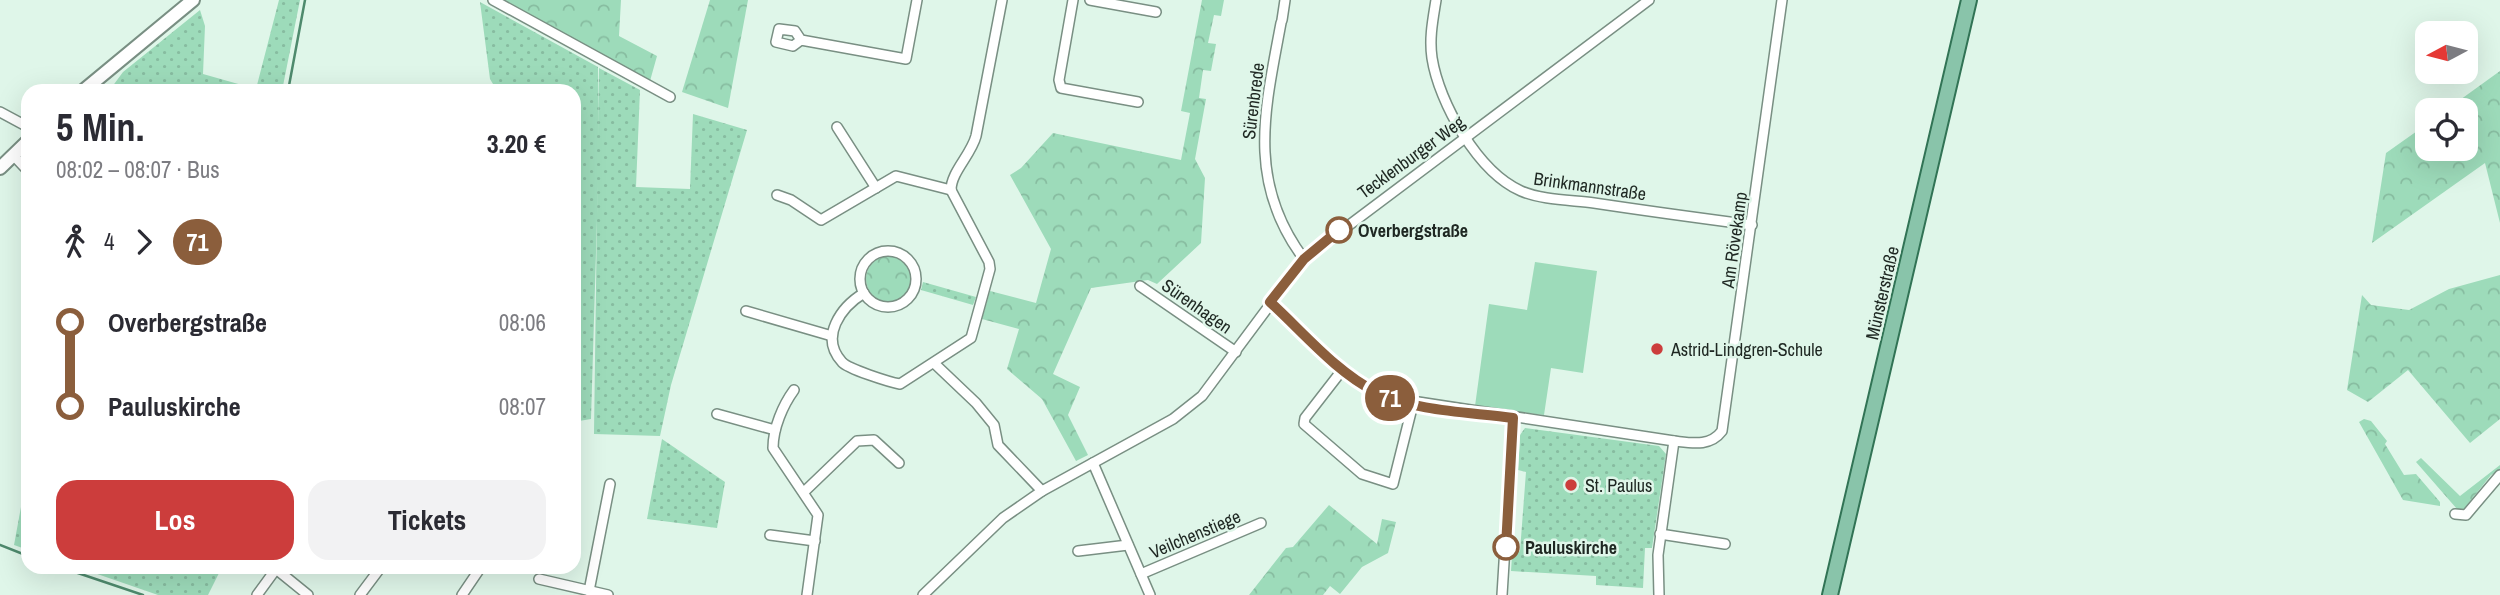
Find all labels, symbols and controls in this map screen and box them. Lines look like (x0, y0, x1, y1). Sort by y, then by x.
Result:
north arrow (2415, 21, 2478, 84)
map controls (2415, 21, 2478, 161)
street label: Sürenbrede (1236, 61, 1270, 141)
button: locate (2415, 98, 2478, 161)
text: 5 Min. (56, 102, 144, 153)
street label: Tecklenburger Weg (1352, 109, 1470, 204)
text: 3.20 € (487, 126, 546, 161)
text: 08:02 – 08:07 · Bus (56, 154, 220, 185)
street label: Brinkmannstraße (1532, 166, 1648, 206)
street label: Am Rövekamp (1715, 190, 1753, 291)
marker: Overbergstraße (1326, 217, 1352, 243)
place label: Overbergstraße (1358, 218, 1468, 243)
icon: walk (56, 223, 94, 261)
icon: forward (125, 223, 163, 261)
text: 4 (104, 226, 115, 257)
text: 71 (187, 226, 208, 258)
street label: Münsterstraße (1859, 244, 1905, 342)
street label: Sürenhagen (1157, 273, 1237, 339)
text: Overbergstraße (108, 305, 267, 340)
text: 08:06 (499, 307, 546, 338)
place label: Astrid-Lindgren-Schule (1670, 337, 1823, 362)
marker: Astrid-Lindgren-Schule (1649, 341, 1665, 357)
line badge: 71 (1358, 375, 1422, 421)
text: 71 (1379, 382, 1401, 414)
text: Pauluskirche (108, 389, 241, 424)
text: 08:07 (499, 391, 546, 422)
place label: St. Paulus (1585, 473, 1652, 498)
marker: St. Paulus (1563, 477, 1579, 493)
button: Los (56, 480, 294, 560)
button: Tickets (308, 480, 546, 560)
street label: Veilchenstiege (1146, 504, 1244, 564)
marker: Pauluskirche (1493, 534, 1519, 560)
place label: Pauluskirche (1525, 535, 1617, 560)

